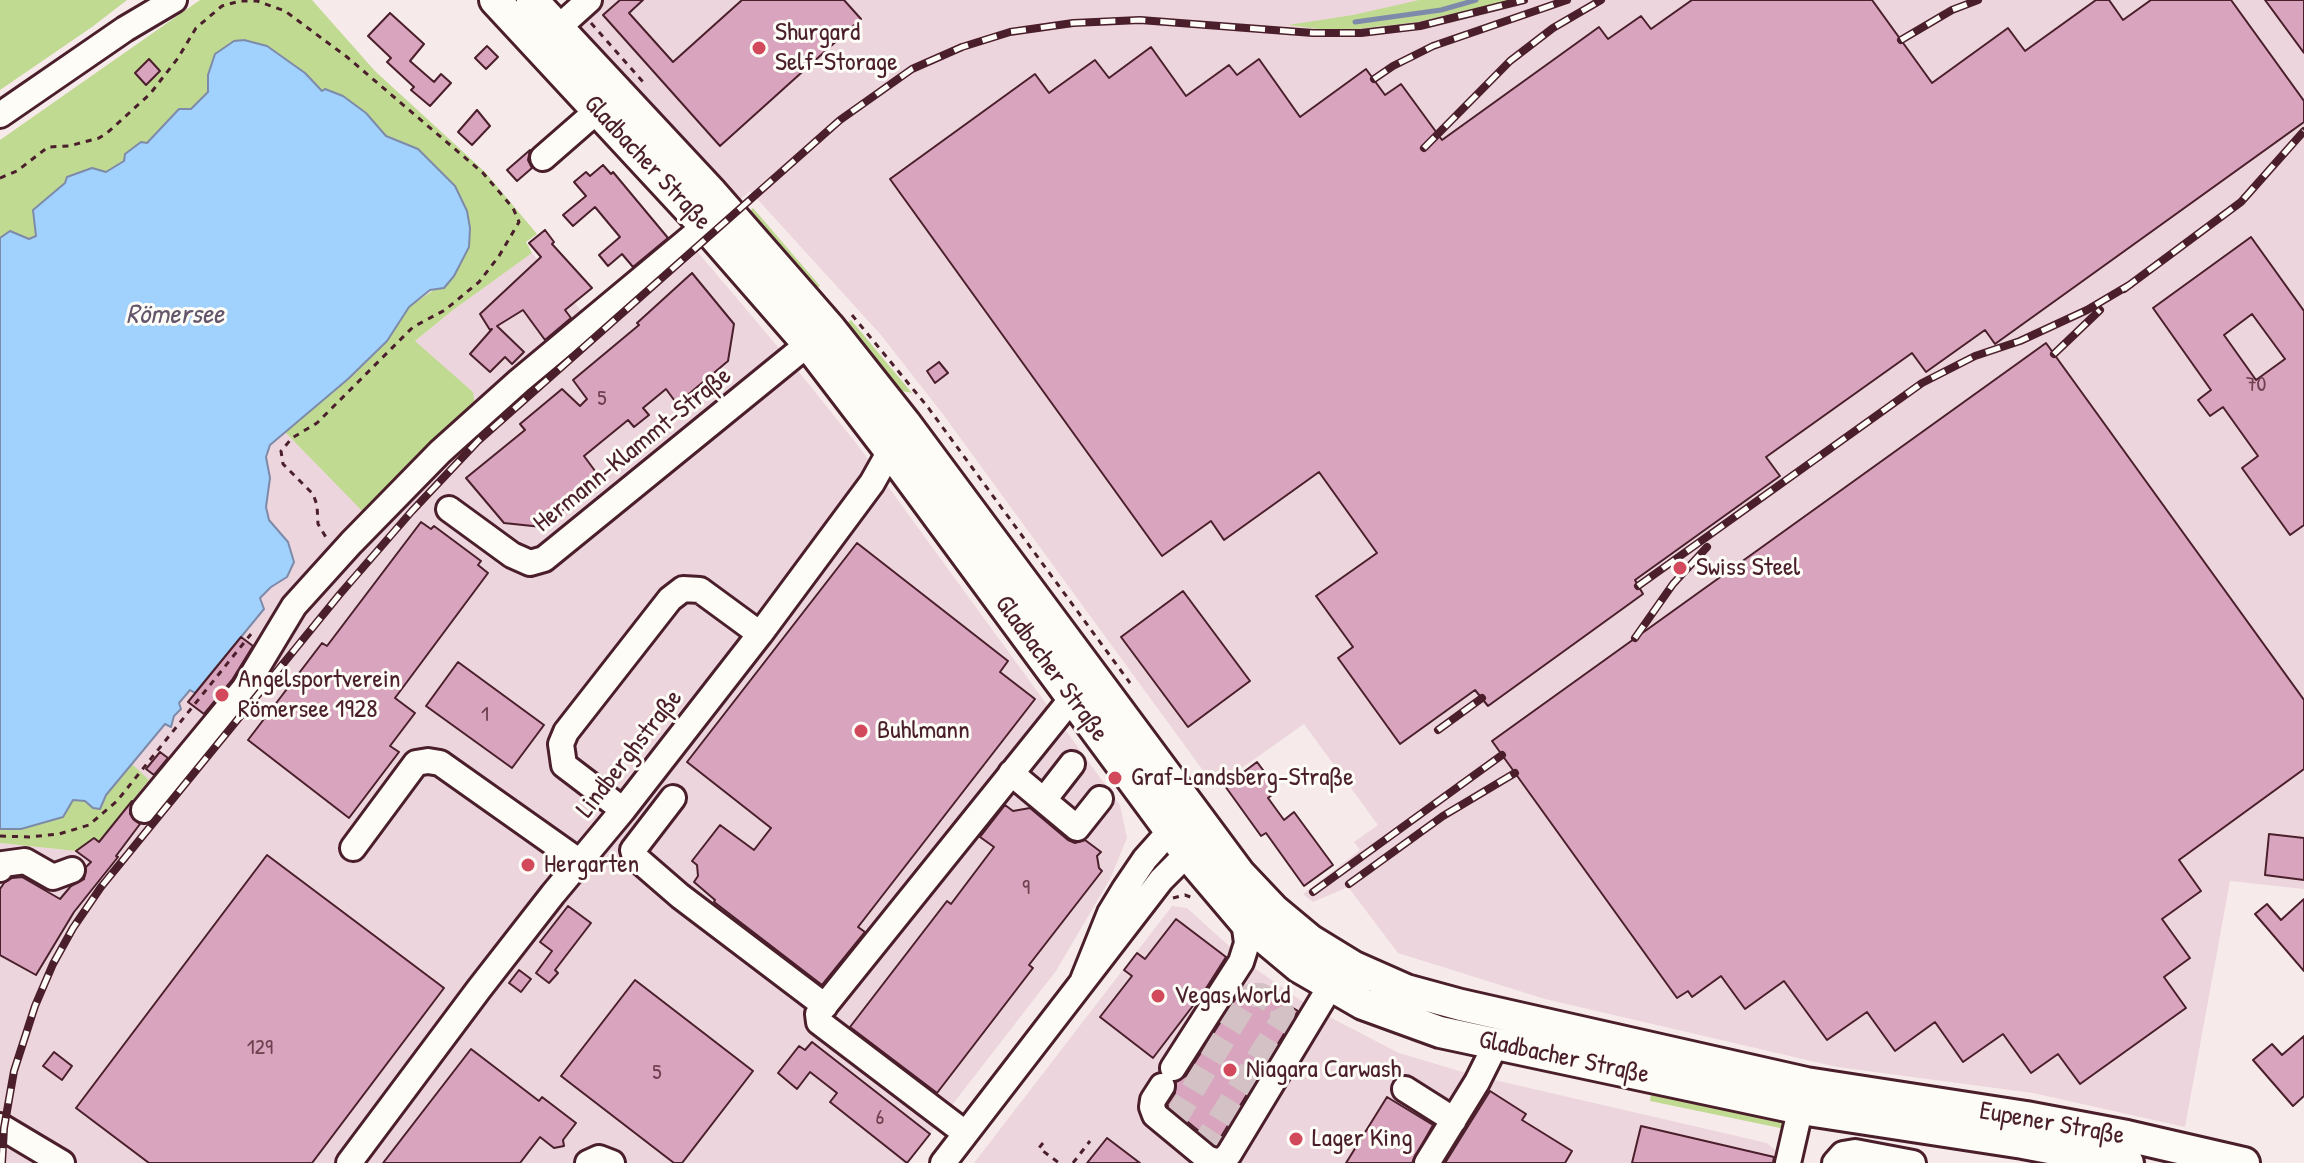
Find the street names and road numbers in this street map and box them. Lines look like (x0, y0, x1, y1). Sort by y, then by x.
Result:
street label: Gladbacher Straße (577, 89, 717, 237)
street label: Hermann-Klammt-Straße (528, 361, 738, 539)
street label: Gladbacher Straße (987, 590, 1115, 748)
street label: Lindberghstraße (570, 684, 690, 824)
street label: Gladbacher Straße (1476, 1025, 1652, 1091)
street label: Eupener Straße (1977, 1096, 2127, 1152)

